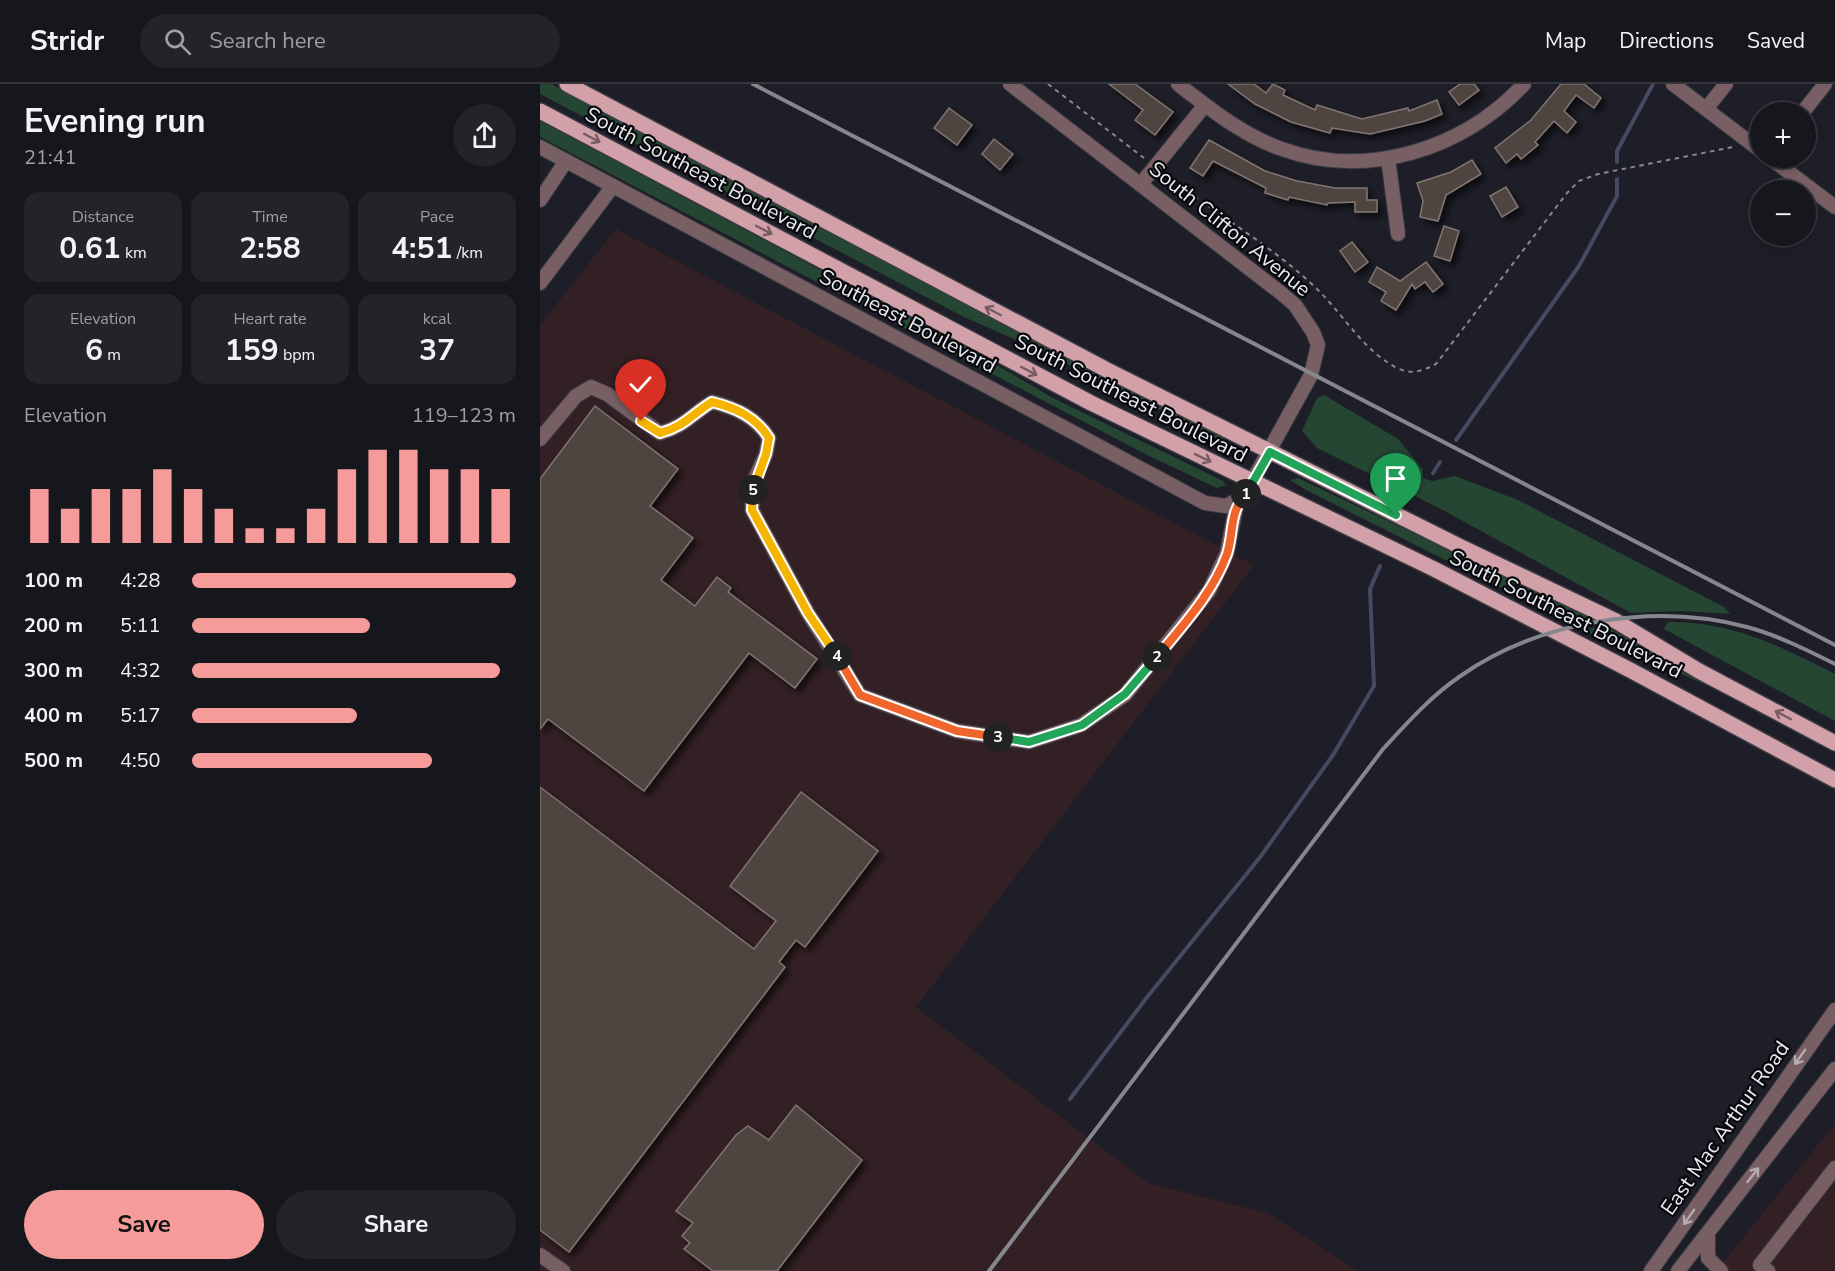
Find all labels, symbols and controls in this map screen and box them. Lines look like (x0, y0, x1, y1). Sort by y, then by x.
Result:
search box (140, 14, 560, 68)
text: Stridr (30, 22, 104, 60)
icon: search (161, 25, 194, 58)
text: Search here (209, 26, 326, 56)
text: Map (1545, 27, 1586, 55)
text: Directions (1619, 27, 1714, 55)
text: Saved (1747, 27, 1805, 55)
text: Evening run (24, 99, 206, 144)
street label: South Southeast Boulevard (581, 100, 821, 246)
map controls (1750, 102, 1816, 246)
button: + (1750, 102, 1816, 168)
button: share (453, 104, 516, 167)
one-way arrow (582, 133, 600, 144)
text: 21:41 (24, 144, 77, 171)
street label: South Clifton Avenue (1143, 155, 1317, 303)
button: − (1750, 180, 1816, 246)
text: Distance (72, 206, 134, 228)
text: Time (252, 206, 288, 228)
text: Pace (420, 206, 454, 228)
one-way arrow (755, 224, 772, 236)
text: 0.61 (59, 228, 121, 269)
text: 2:58 (239, 228, 301, 269)
text: 4:51 (391, 228, 453, 269)
text: km (121, 242, 147, 264)
text: /km (453, 242, 483, 264)
street label: Southeast Boulevard (815, 262, 1001, 380)
one-way arrow (985, 305, 1003, 316)
text: Elevation (70, 308, 136, 330)
text: Heart rate (233, 308, 307, 330)
text: kcal (423, 308, 451, 330)
street label: South Southeast Boulevard (1010, 327, 1252, 469)
text: 6 (85, 330, 103, 371)
text: 159 (225, 330, 279, 371)
text: 37 (419, 330, 455, 371)
text: m (103, 344, 121, 366)
text: bpm (279, 344, 315, 366)
pin (615, 359, 666, 421)
one-way arrow (1020, 365, 1038, 377)
icon: check (624, 368, 657, 401)
text: Elevation (24, 402, 107, 429)
text: 119–123 m (412, 402, 516, 429)
one-way arrow (1193, 453, 1211, 465)
pin (1370, 453, 1421, 515)
icon: arrive (1379, 462, 1412, 495)
pin: 5 (738, 475, 768, 505)
text: 5 (748, 479, 758, 501)
pin: 1 (1231, 479, 1261, 509)
text: 1 (1241, 483, 1251, 505)
street label: South Southeast Boulevard (1445, 543, 1687, 685)
text: 100 m (24, 567, 83, 594)
text: 4:28 (120, 567, 161, 594)
text: 200 m (24, 612, 83, 639)
text: 5:11 (120, 612, 161, 639)
pin: 4 (822, 641, 852, 671)
pin: 2 (1142, 642, 1172, 672)
text: 4 (832, 645, 842, 667)
text: 2 (1152, 646, 1162, 668)
text: 300 m (24, 657, 83, 684)
text: 4:32 (120, 657, 161, 684)
text: 400 m (24, 702, 83, 729)
text: 5:17 (120, 702, 161, 729)
one-way arrow (1775, 709, 1793, 721)
pin: 3 (983, 722, 1013, 752)
text: 3 (993, 726, 1003, 748)
text: 500 m (24, 747, 83, 774)
text: 4:50 (120, 747, 161, 774)
street label: East Mac Arthur Road (1654, 1035, 1796, 1221)
one-way arrow (1794, 1049, 1806, 1065)
one-way arrow (1746, 1167, 1759, 1183)
button: Save (24, 1190, 264, 1259)
button: Share (276, 1190, 516, 1259)
one-way arrow (1683, 1209, 1695, 1225)

